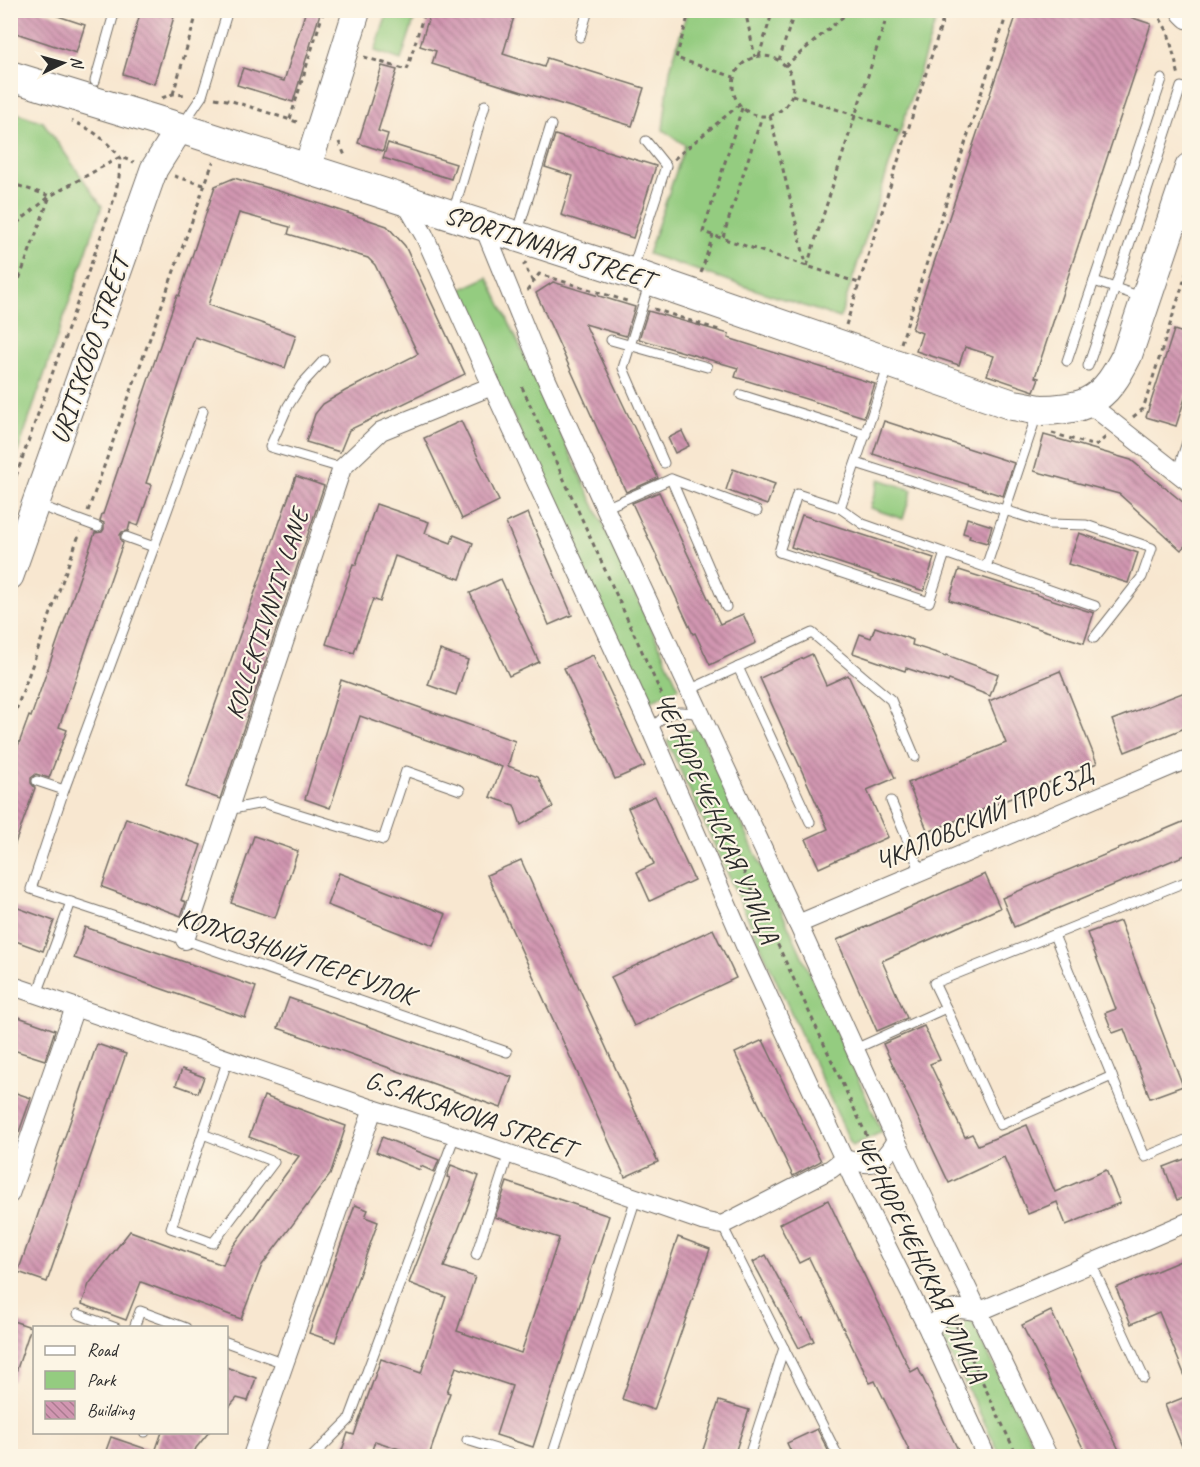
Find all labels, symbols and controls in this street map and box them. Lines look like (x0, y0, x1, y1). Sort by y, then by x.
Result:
north arrow (33, 33, 93, 93)
text: N (67, 56, 88, 71)
street label: SPORTIVNAYA STREET (440, 198, 663, 298)
street label: URITSKOGO STREET (43, 245, 140, 448)
street label: KOLLEKTIVNYIY LANE (217, 501, 318, 723)
street label: ЧЕРНОРЕЧЕНСКАЯ УЛИЦА (647, 688, 787, 949)
street label: ЧКАЛОВСКИЙ ПРОЕЗД (871, 756, 1099, 878)
street label: КОЛХОЗНЫЙ ПЕРЕУЛОК (173, 900, 423, 1014)
street label: G.S.AKSAKOVA STREET (361, 1063, 585, 1167)
street label: ЧЕРНОРЕЧЕНСКАЯ УЛИЦА (847, 1130, 995, 1388)
legend (33, 1326, 228, 1434)
text: Road (87, 1339, 120, 1361)
text: Park (87, 1369, 117, 1391)
text: Building (87, 1399, 136, 1421)

